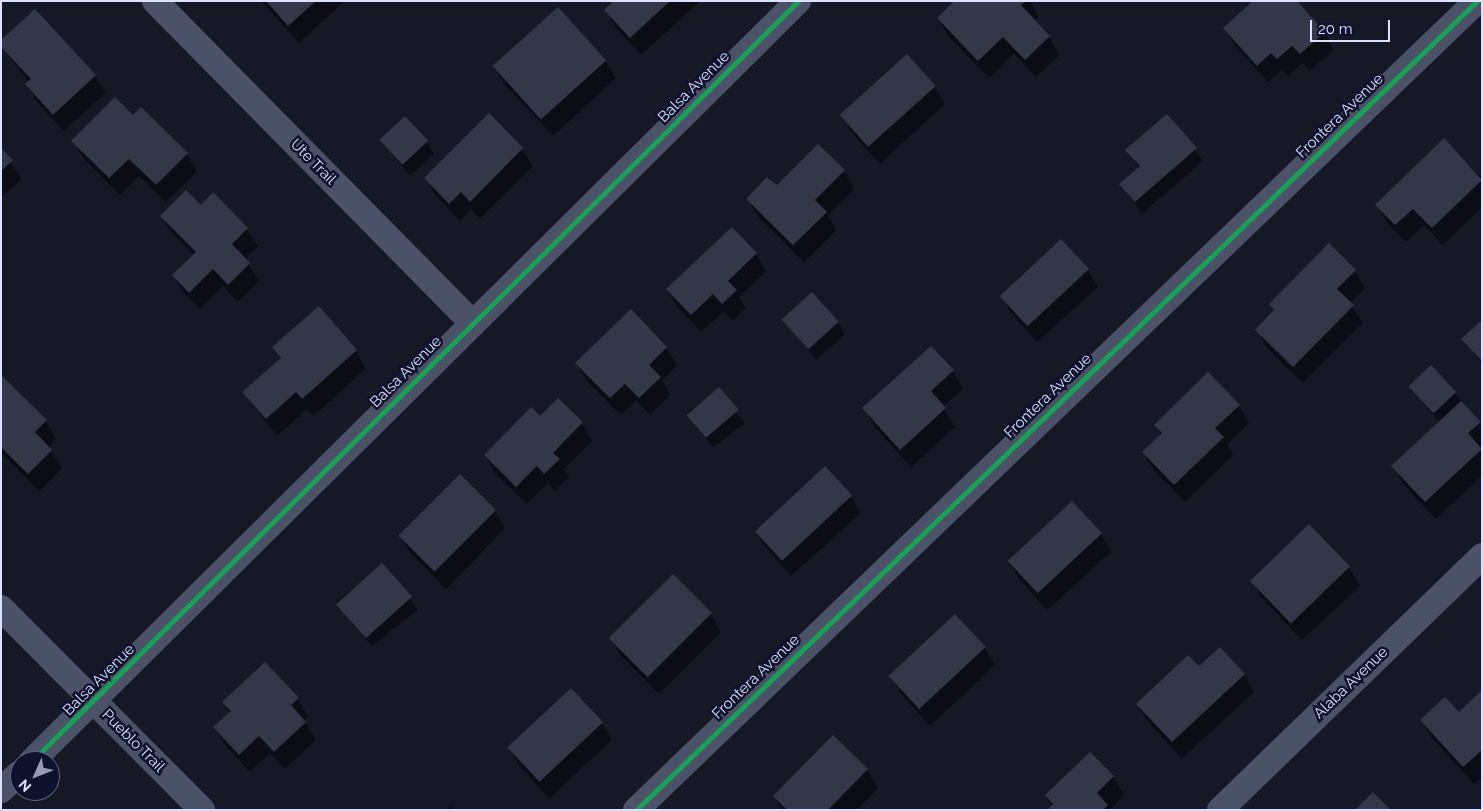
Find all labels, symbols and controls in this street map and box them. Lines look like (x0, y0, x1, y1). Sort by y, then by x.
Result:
scale bar (1313, 10, 1393, 42)
text: 20 m (1318, 20, 1353, 38)
street label: Balsa Avenue (654, 47, 734, 127)
street label: Frontera Avenue (1293, 70, 1387, 162)
street label: Ute Trail (286, 135, 340, 189)
street label: Balsa Avenue (366, 332, 446, 412)
street label: Frontera Avenue (1001, 350, 1095, 442)
street label: Frontera Avenue (709, 631, 803, 723)
street label: Balsa Avenue (59, 640, 139, 720)
street label: Alaba Avenue (1310, 643, 1392, 723)
street label: Pueblo Trail (98, 706, 168, 776)
north arrow (10, 751, 60, 801)
text: N (15, 776, 34, 795)

